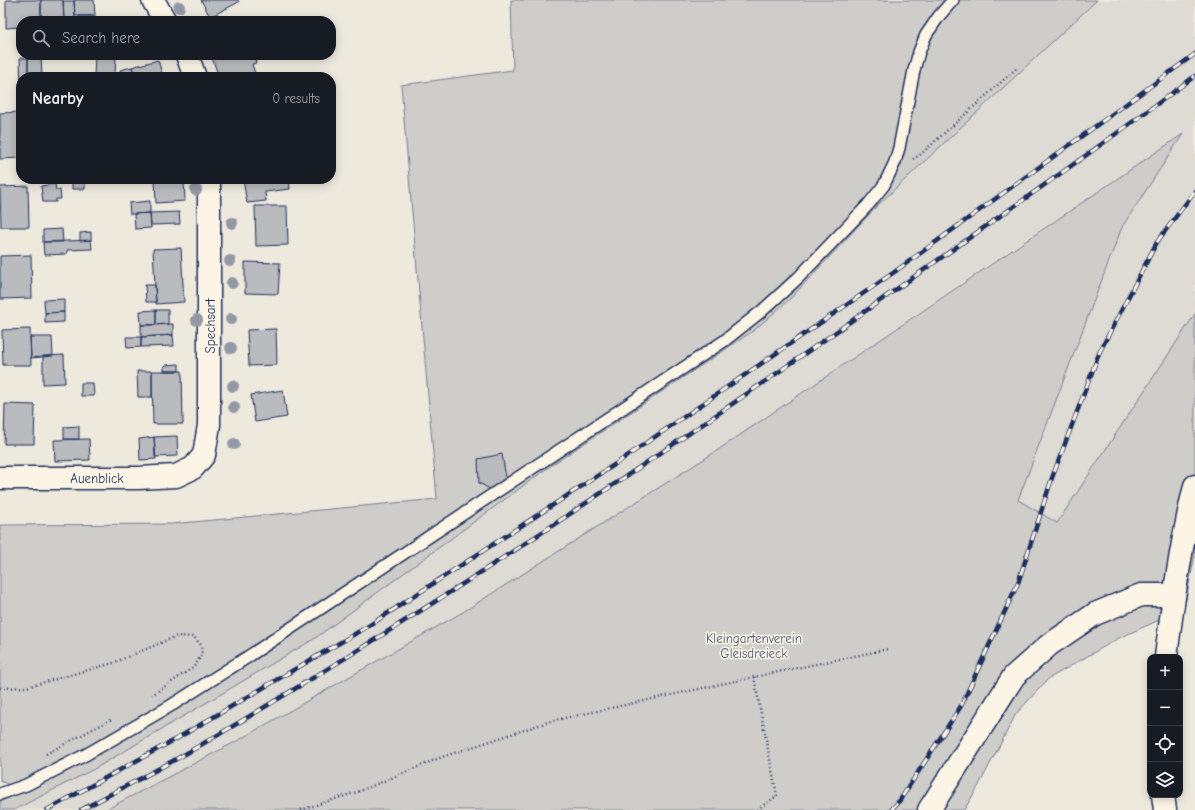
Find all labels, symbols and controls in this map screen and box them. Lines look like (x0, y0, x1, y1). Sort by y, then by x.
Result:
search box (16, 16, 336, 60)
icon: search (30, 27, 52, 49)
text: Search here (62, 29, 140, 47)
text: Nearby (32, 89, 83, 108)
text: 0 results (272, 91, 320, 106)
street label: Spechsart (203, 297, 218, 353)
street label: Auenblick (70, 471, 124, 486)
park label: Kleingartenverein Gleisdreieck (706, 631, 802, 661)
map controls (1147, 654, 1183, 798)
button: + (1147, 654, 1183, 690)
button: − (1147, 690, 1183, 726)
button: locate (1147, 726, 1183, 762)
button: layers (1147, 762, 1183, 798)

